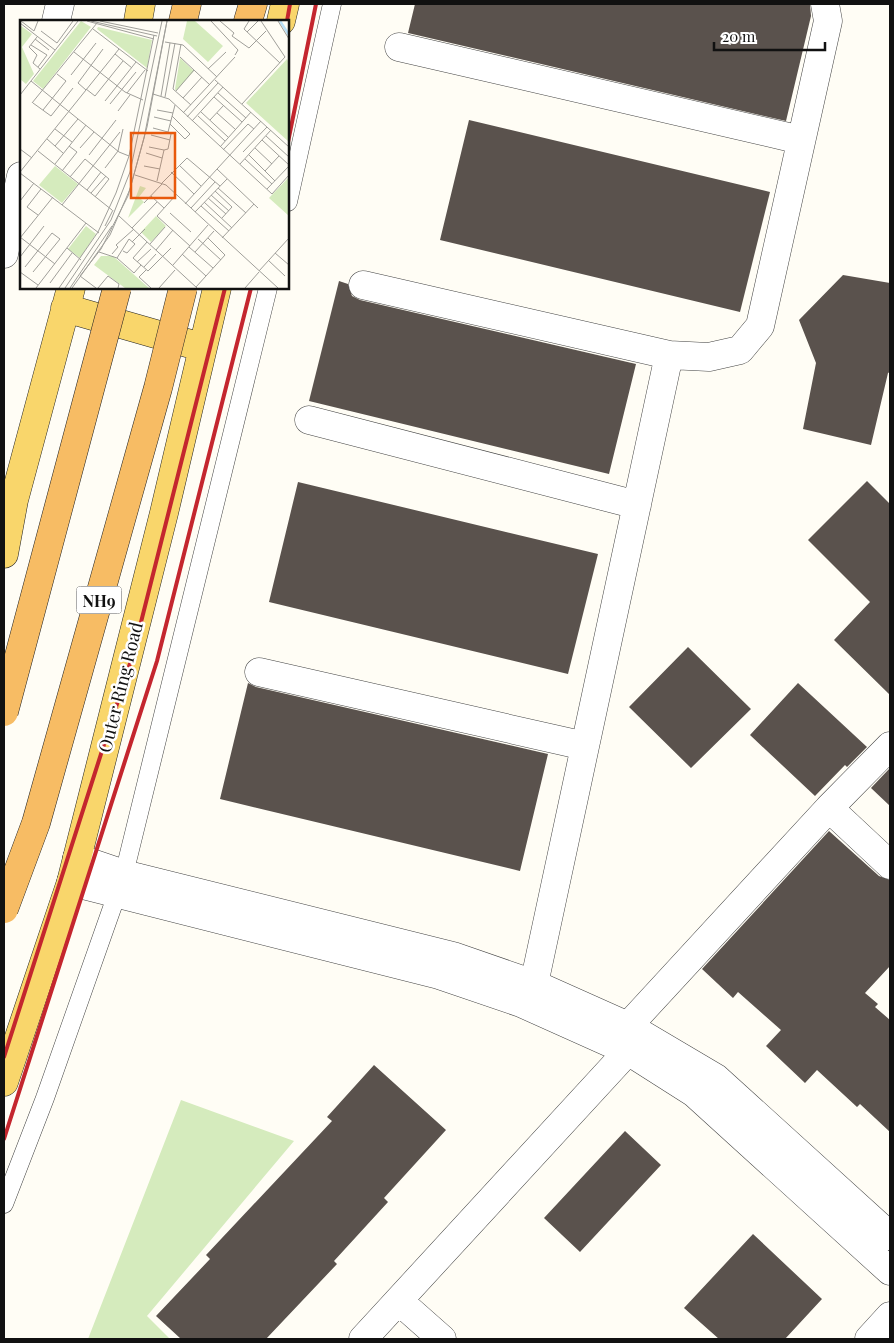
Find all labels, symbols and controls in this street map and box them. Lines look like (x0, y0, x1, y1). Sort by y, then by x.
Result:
inset map (20, 20, 289, 289)
scale bar (714, 20, 825, 52)
text: 20 m (722, 26, 756, 46)
road number: NH9 (76, 586, 122, 614)
street label: Outer Ring Road (92, 619, 148, 755)

